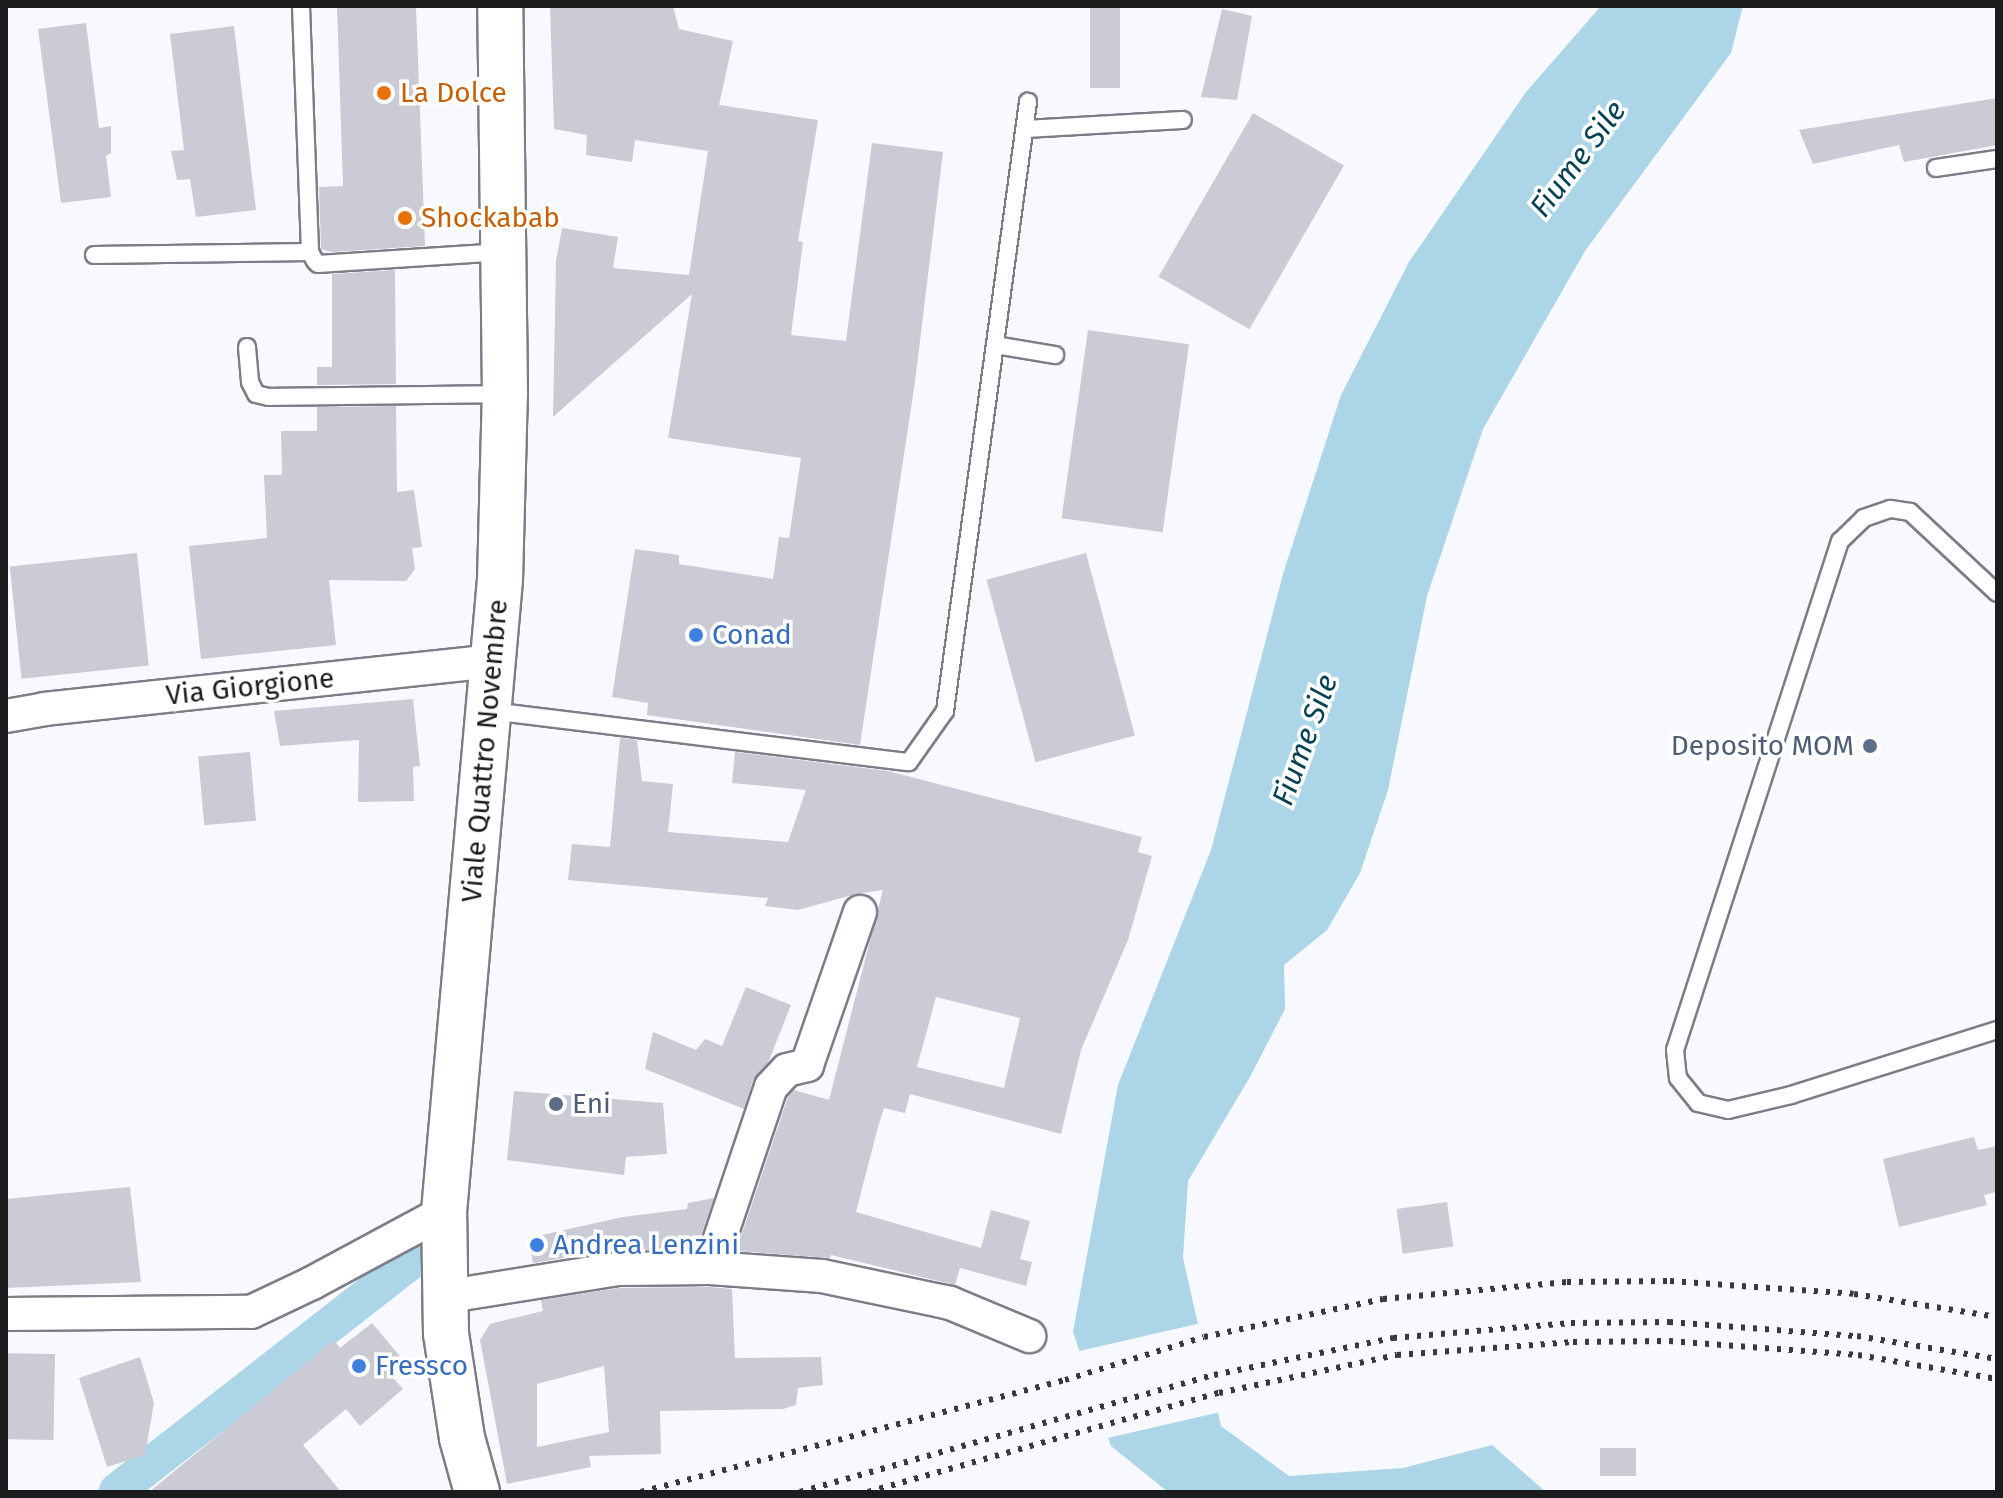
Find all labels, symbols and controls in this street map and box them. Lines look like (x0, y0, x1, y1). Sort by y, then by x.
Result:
place label: La Dolce (400, 76, 507, 110)
marker: La Dolce (375, 84, 393, 102)
water label: Fiume Sile (1523, 94, 1633, 224)
place label: Shockabab (421, 201, 560, 235)
marker: Shockabab (396, 209, 414, 227)
street label: Viale Quattro Novembre (455, 598, 515, 904)
place label: Conad (712, 618, 792, 652)
marker: Conad (687, 626, 705, 644)
street label: Via Giorgione (164, 661, 336, 713)
water label: Fiume Sile (1265, 670, 1345, 810)
place label: Deposito MOM (1671, 729, 1854, 763)
marker: Deposito MOM (1861, 737, 1879, 755)
place label: Eni (572, 1087, 611, 1121)
marker: Eni (547, 1095, 565, 1113)
place label: Andrea Lenzini (553, 1228, 739, 1262)
marker: Andrea Lenzini (528, 1236, 546, 1254)
place label: Fressco (375, 1349, 468, 1383)
marker: Fressco (350, 1357, 368, 1375)

